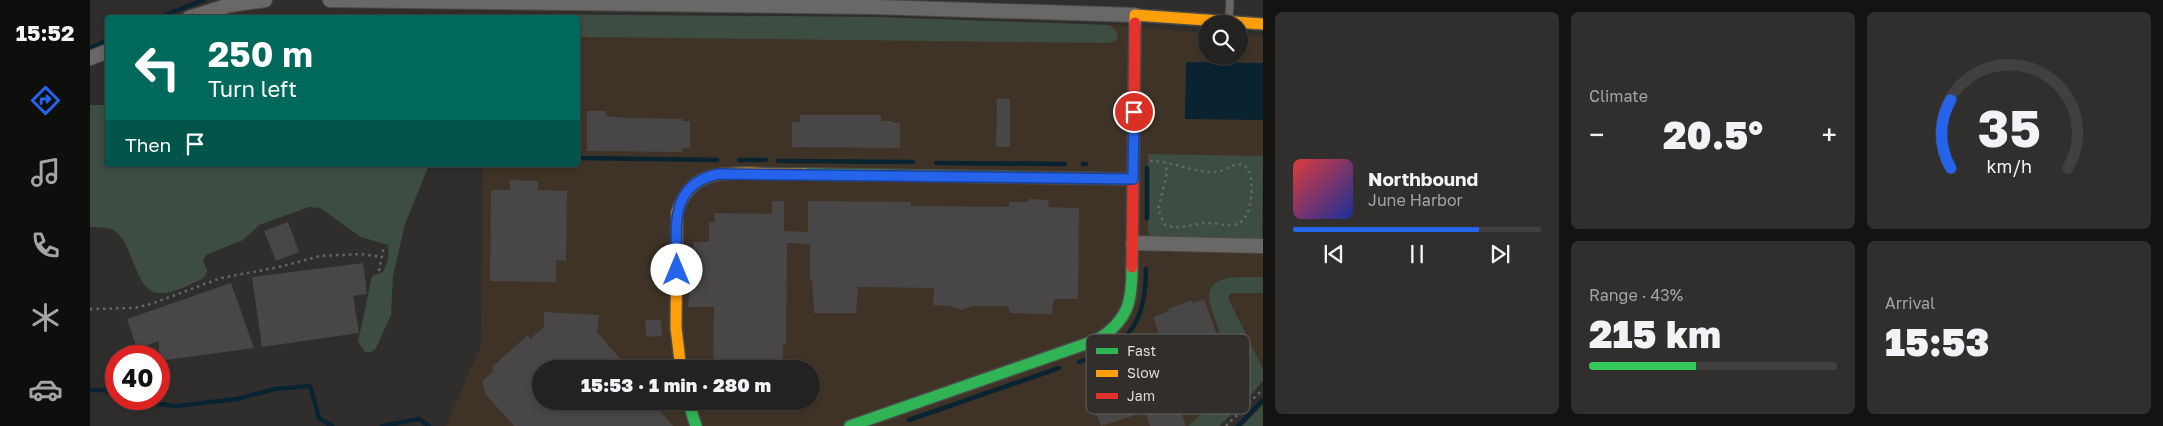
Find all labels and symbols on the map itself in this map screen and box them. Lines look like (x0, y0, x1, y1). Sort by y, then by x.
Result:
pin (1113, 91, 1155, 133)
position arrow (650, 243, 702, 295)
legend (1086, 334, 1250, 414)
text: Fast (1127, 342, 1156, 359)
speed limit sign: 40 (105, 345, 170, 410)
text: Slow (1127, 364, 1160, 381)
text: Jam (1127, 387, 1155, 404)

